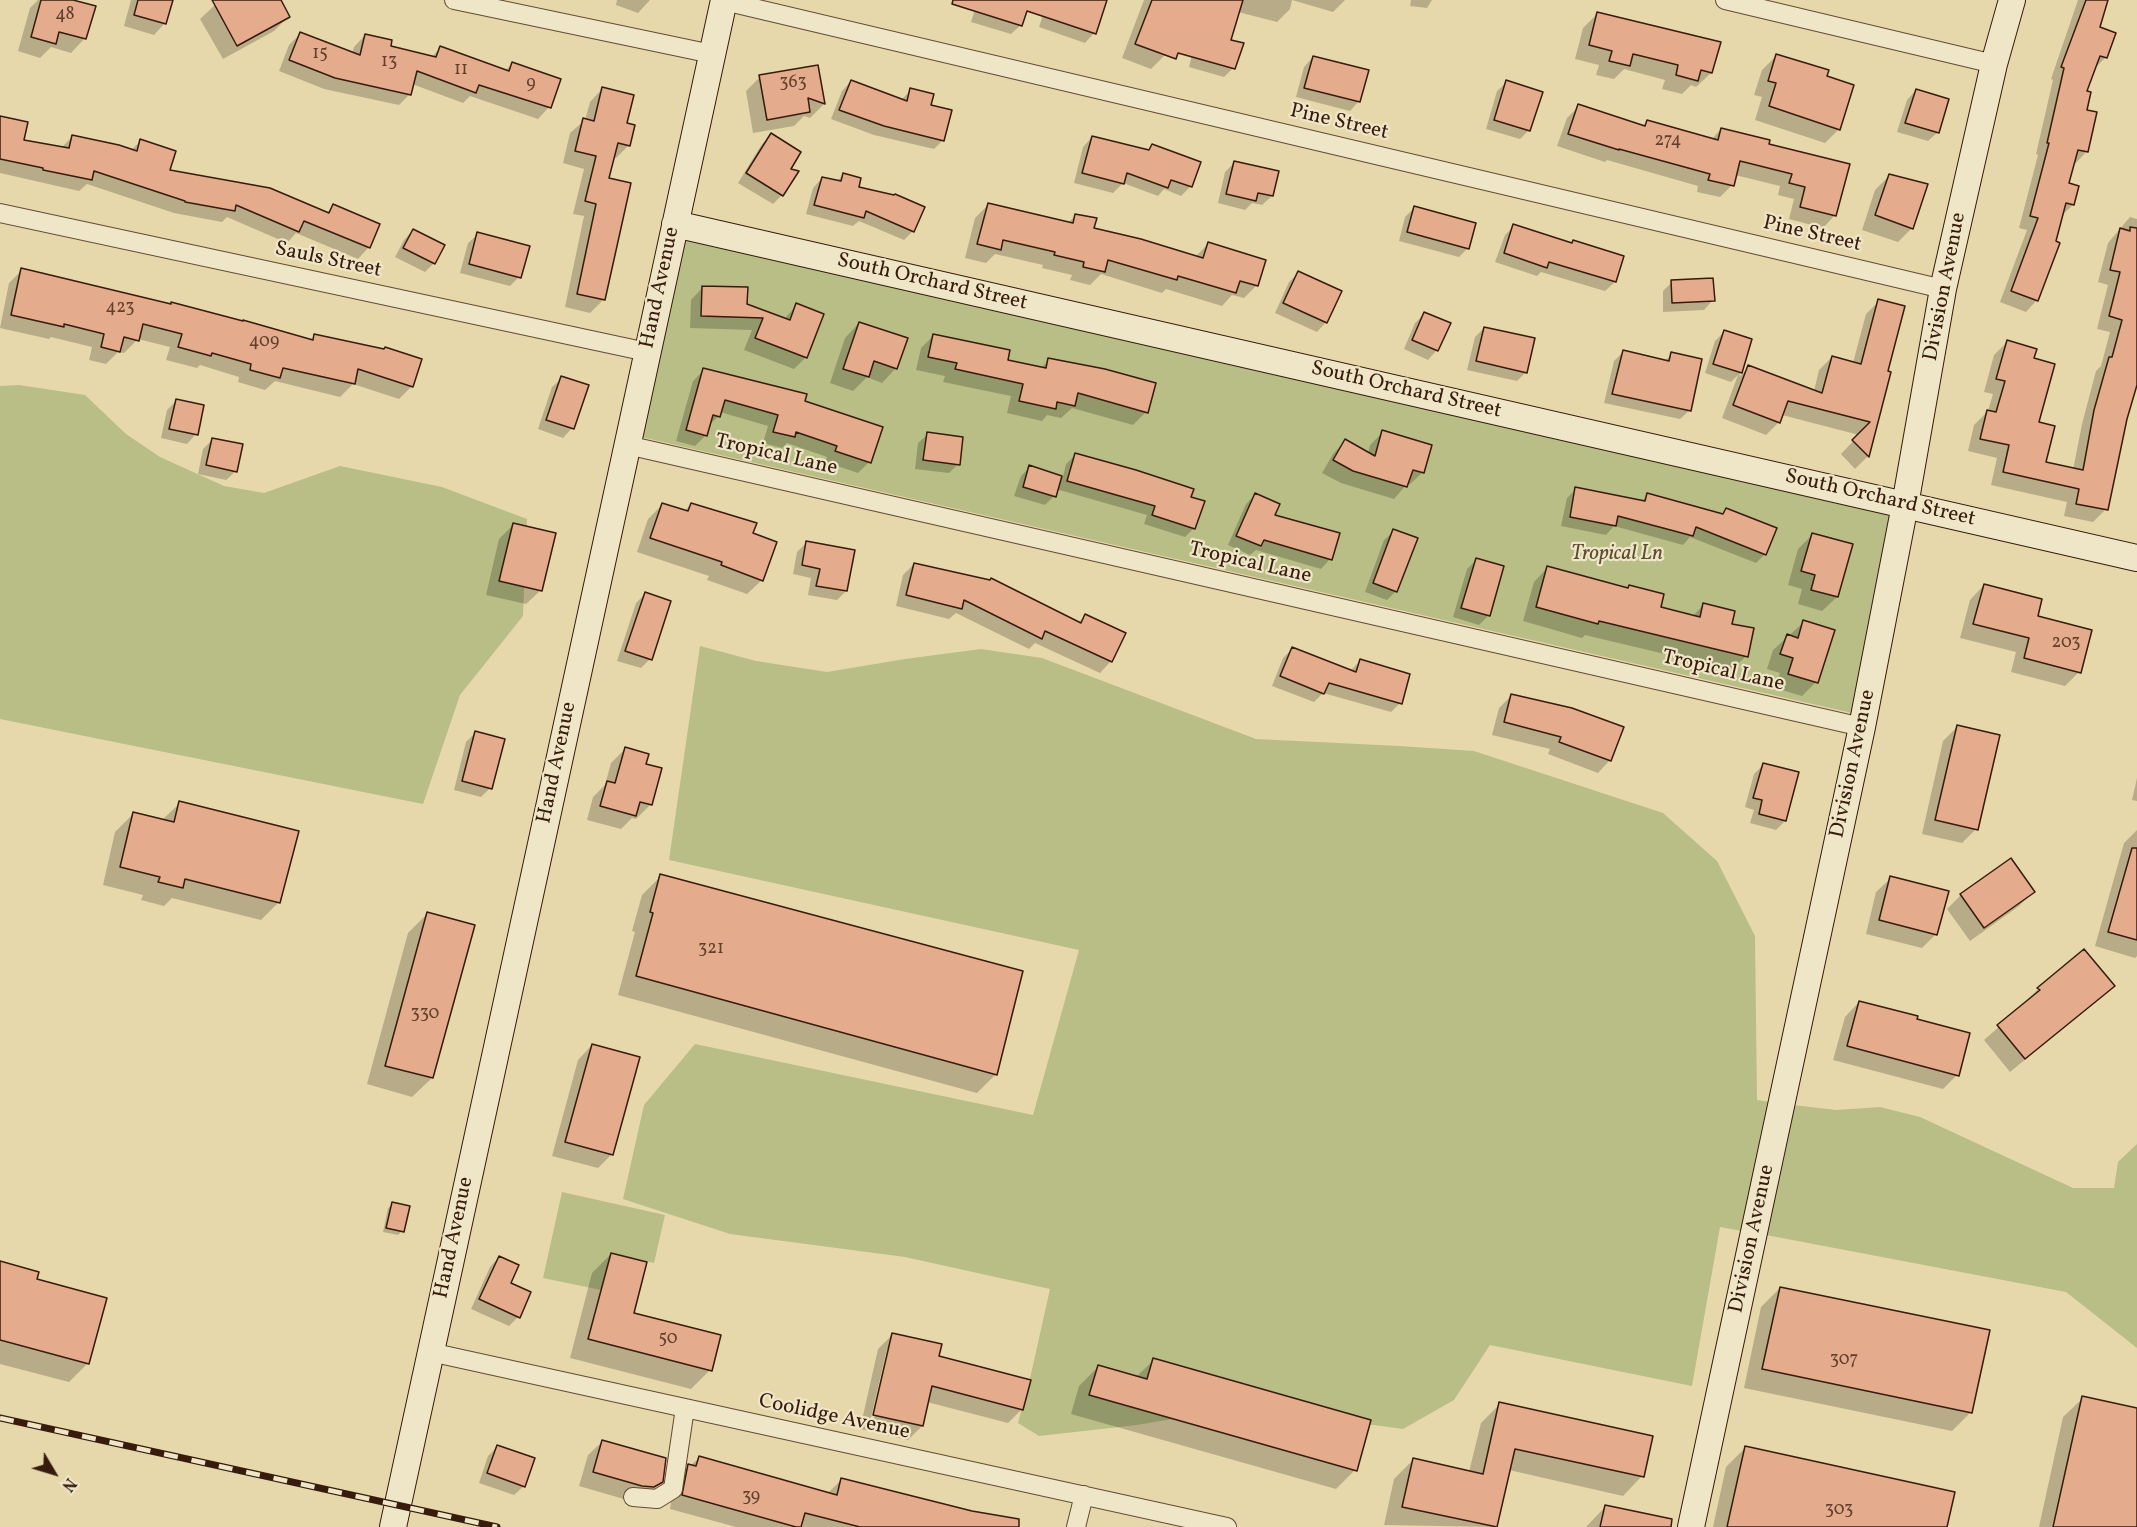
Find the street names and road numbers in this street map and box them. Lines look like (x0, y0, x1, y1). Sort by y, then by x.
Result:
street label: Pine Street (1287, 99, 1391, 147)
street label: Division Avenue (1919, 210, 1973, 364)
street label: Pine Street (1760, 211, 1864, 259)
street label: Hand Avenue (636, 225, 686, 351)
street label: Sauls Street (272, 237, 384, 285)
street label: South Orchard Street (834, 249, 1030, 317)
street label: South Orchard Street (1308, 357, 1504, 425)
street label: Tropical Lane (712, 430, 840, 482)
street label: South Orchard Street (1782, 465, 1978, 533)
street label: Tropical Lane (1186, 538, 1314, 590)
street label: Tropical Lane (1659, 646, 1787, 698)
street label: Division Avenue (1826, 688, 1882, 840)
street label: Hand Avenue (533, 700, 583, 826)
street label: Division Avenue (1725, 1163, 1781, 1315)
street label: Hand Avenue (430, 1175, 480, 1301)
street label: Coolidge Avenue (756, 1390, 912, 1446)

